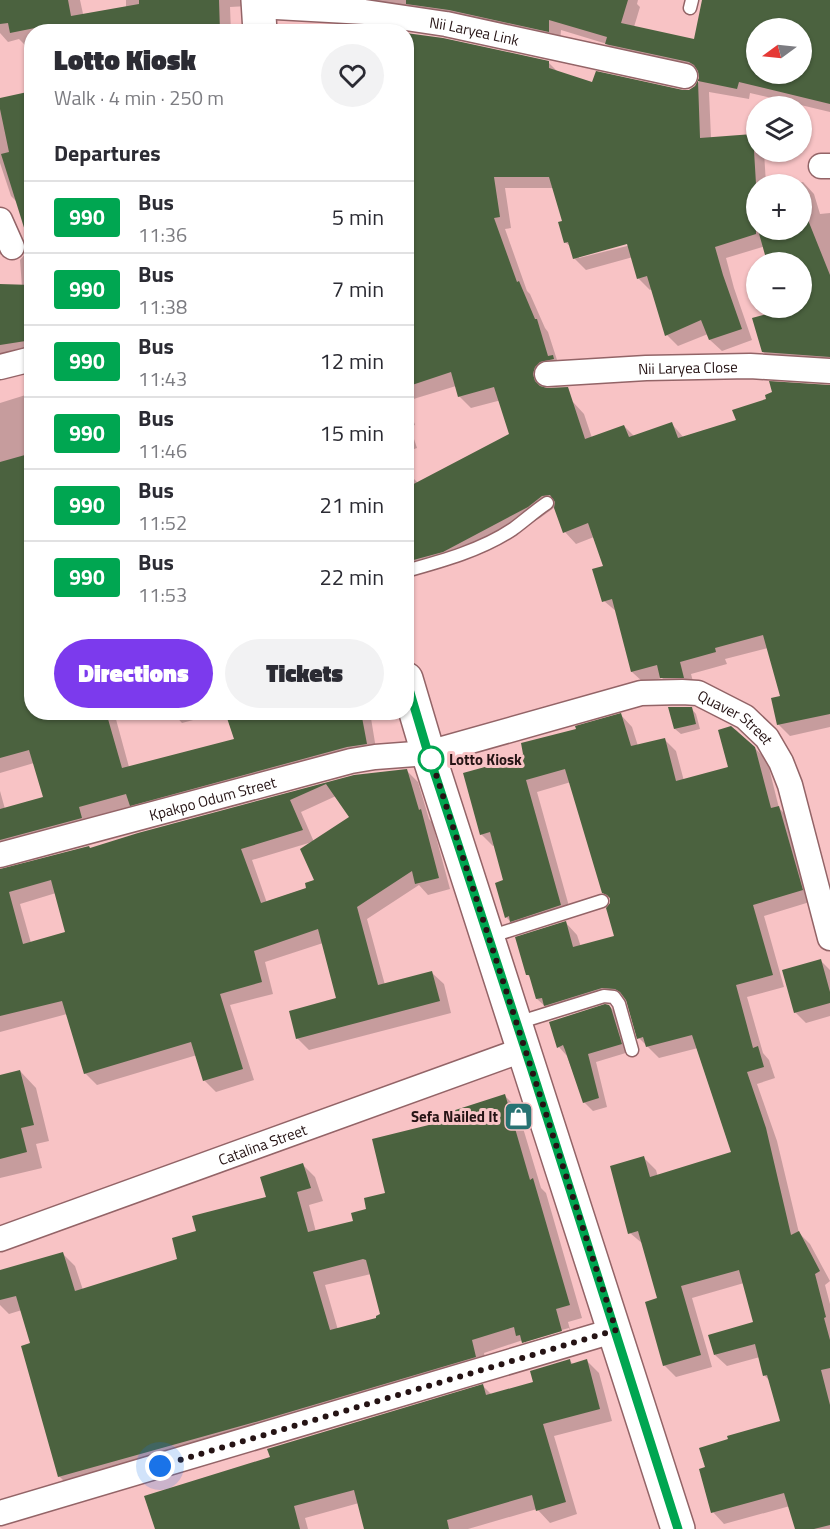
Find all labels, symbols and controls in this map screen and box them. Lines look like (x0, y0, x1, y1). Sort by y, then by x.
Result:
street label: Nii Laryea Link (428, 10, 521, 51)
north arrow (746, 18, 812, 84)
map controls (746, 18, 812, 318)
text: Lotto Kiosk (54, 38, 196, 81)
button: heart (321, 44, 384, 107)
text: Walk · 4 min · 250 m (54, 82, 224, 113)
button: layers (746, 96, 812, 162)
text: Departures (54, 136, 161, 170)
button: + (746, 174, 812, 240)
text: Bus (138, 185, 174, 219)
text: 5 min (332, 200, 384, 234)
text: 990 (69, 201, 105, 233)
text: 11:36 (138, 219, 187, 250)
button: − (746, 252, 812, 318)
text: Bus (138, 257, 174, 291)
text: 7 min (332, 272, 384, 306)
text: 990 (69, 273, 105, 305)
text: 11:38 (138, 291, 187, 322)
text: Bus (138, 329, 174, 363)
text: 12 min (319, 344, 384, 378)
text: 990 (69, 345, 105, 377)
street label: Nii Laryea Close (637, 355, 738, 380)
text: 11:43 (138, 363, 187, 394)
text: Bus (138, 401, 174, 435)
text: 15 min (319, 416, 384, 450)
text: 990 (69, 417, 105, 449)
text: 11:46 (138, 435, 187, 466)
text: Bus (138, 473, 174, 507)
text: 21 min (319, 488, 384, 522)
text: 990 (69, 489, 105, 521)
text: 11:52 (138, 507, 187, 538)
text: Bus (138, 545, 174, 579)
text: 22 min (319, 560, 384, 594)
text: 990 (69, 561, 105, 593)
text: 11:53 (138, 579, 187, 610)
button: Directions (54, 639, 213, 708)
button: Tickets (225, 639, 384, 708)
street label: Quaver Street (694, 683, 780, 749)
marker: Lotto Kiosk (418, 746, 444, 772)
place label: Lotto Kiosk (449, 748, 522, 771)
street label: Kpakpo Odum Street (146, 770, 279, 826)
shop icon: Sefa Nailed It (503, 1100, 535, 1132)
place label: Sefa Nailed It (411, 1105, 499, 1128)
street label: Catalina Street (215, 1117, 311, 1171)
your location (145, 1451, 175, 1481)

